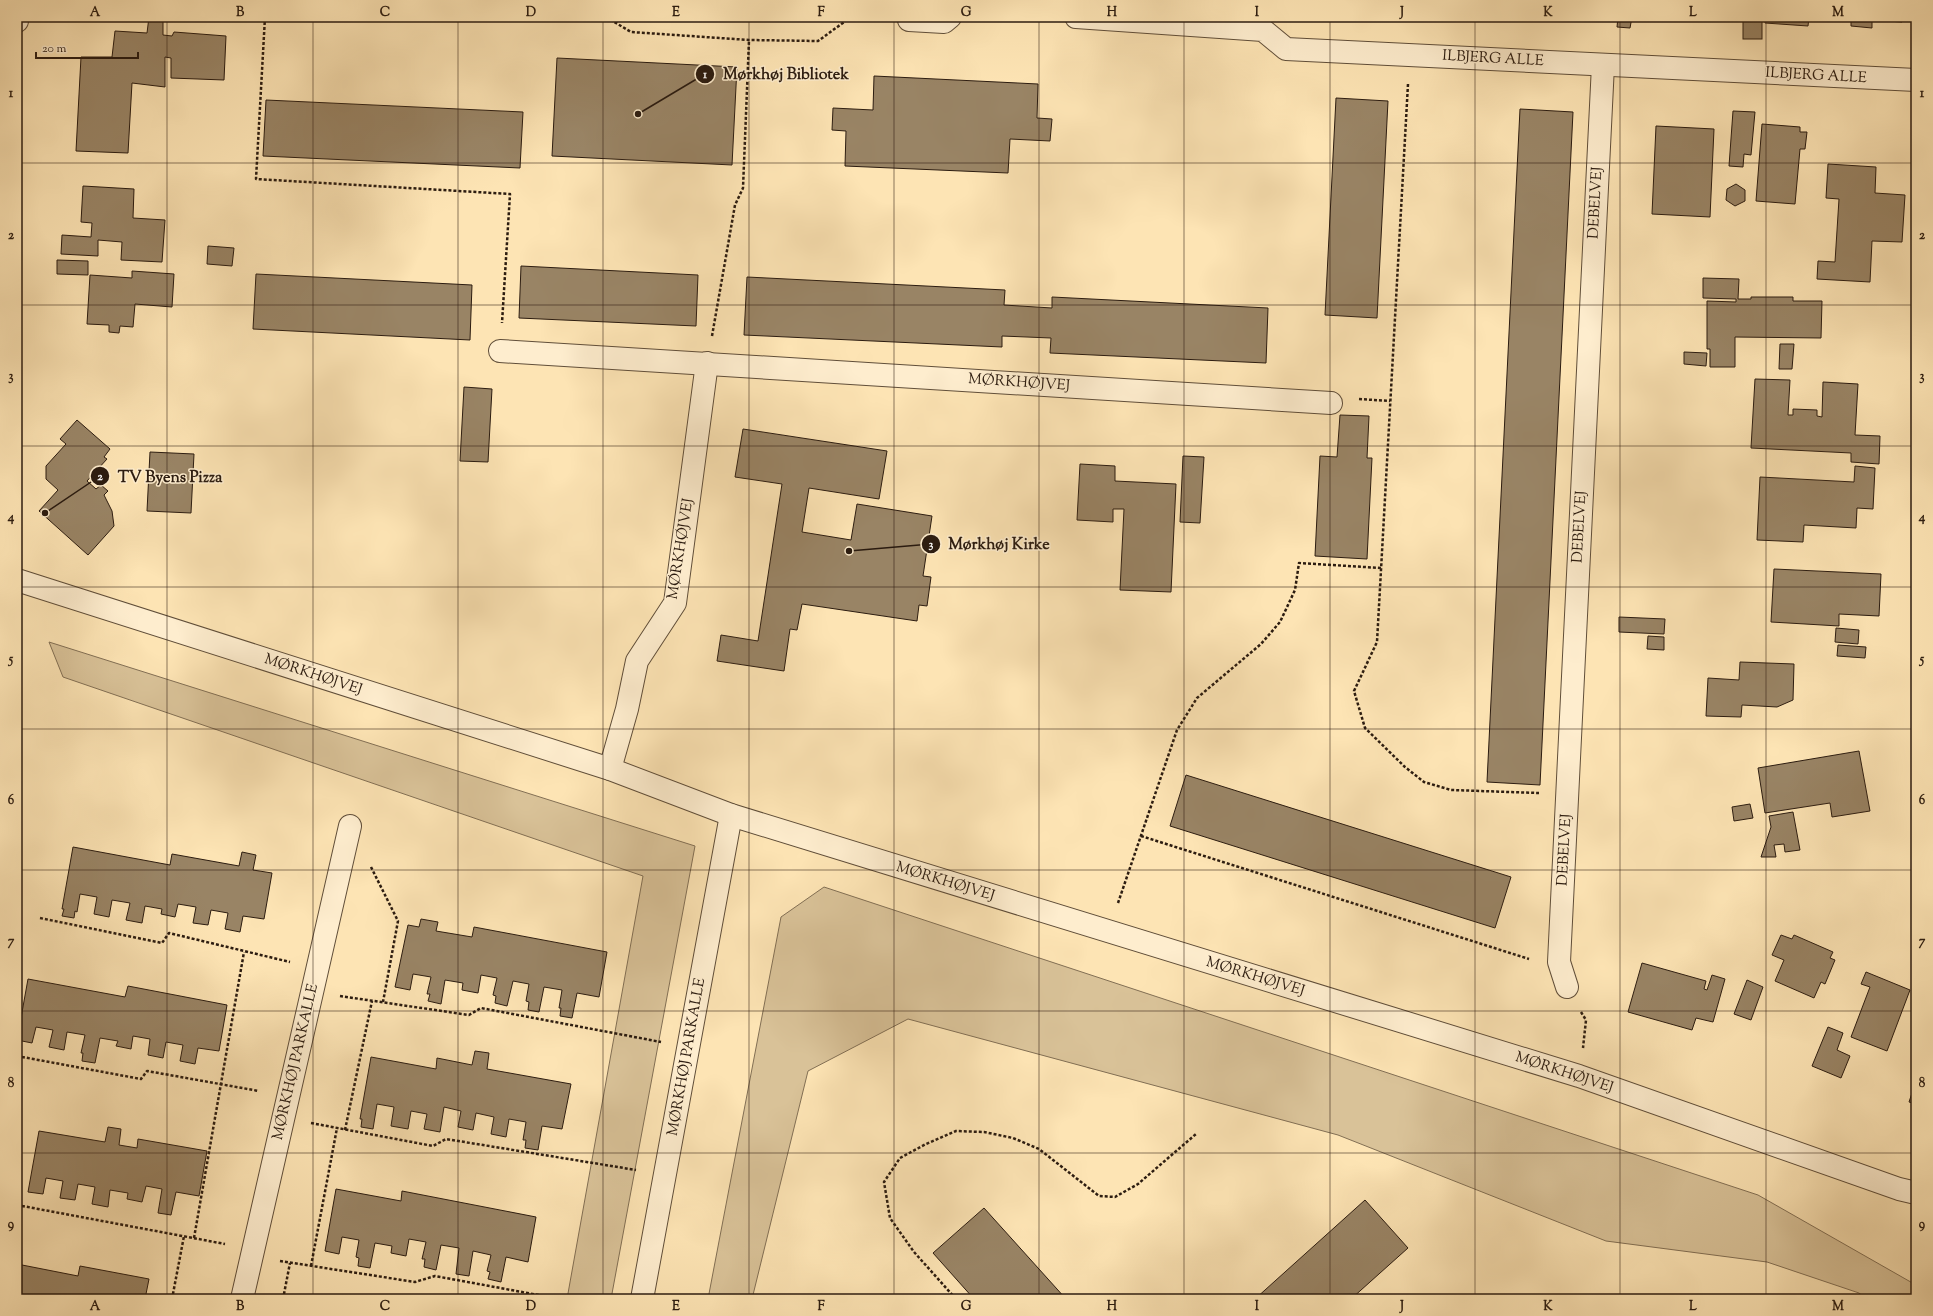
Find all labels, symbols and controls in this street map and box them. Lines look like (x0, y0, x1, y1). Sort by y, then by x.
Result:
text: A (90, 4, 101, 22)
text: B (236, 4, 245, 22)
text: C (380, 4, 390, 22)
text: D (526, 4, 536, 22)
text: E (672, 4, 680, 22)
text: F (817, 4, 825, 22)
text: G (961, 4, 972, 22)
text: H (1107, 4, 1118, 22)
text: I (1255, 4, 1260, 22)
text: J (1399, 4, 1404, 22)
text: K (1543, 4, 1553, 22)
text: L (1689, 4, 1697, 22)
text: M (1832, 4, 1844, 22)
scale bar (36, 34, 138, 60)
text: 20 m (42, 40, 67, 58)
street label: ILBJERG ALLE (1442, 46, 1544, 72)
callout: Mørkhøj Bibliotek (695, 60, 857, 88)
street label: ILBJERG ALLE (1765, 63, 1867, 89)
text: Mørkhøj Bibliotek (723, 64, 849, 87)
text: 1 (702, 66, 708, 84)
text: 1 (9, 85, 14, 103)
text: 1 (1920, 85, 1925, 103)
street label: DEBELVEJ (1584, 166, 1608, 240)
text: 2 (8, 227, 15, 245)
text: 2 (1919, 227, 1926, 245)
text: 3 (8, 368, 14, 386)
text: 3 (1919, 368, 1925, 386)
street label: MØRKHØJVEJ (967, 369, 1071, 397)
callout: TV Byens Pizza (90, 462, 231, 490)
text: TV Byens Pizza (118, 467, 223, 490)
text: 2 (97, 468, 103, 486)
street label: DEBELVEJ (1568, 490, 1592, 564)
street label: MØRKHØJVEJ (663, 496, 699, 601)
text: 4 (7, 509, 15, 527)
text: 4 (1918, 509, 1926, 527)
callout: Mørkhøj Kirke (921, 530, 1058, 558)
text: Mørkhøj Kirke (948, 534, 1050, 557)
text: 3 (929, 536, 934, 554)
street label: MØRKHØJVEJ (261, 649, 365, 701)
text: 5 (8, 651, 14, 669)
text: 5 (1919, 651, 1925, 669)
text: 6 (8, 792, 15, 810)
text: 6 (1919, 792, 1926, 810)
street label: DEBELVEJ (1553, 813, 1577, 887)
street label: MØRKHØJVEJ (893, 857, 997, 907)
text: 7 (8, 933, 15, 951)
text: 7 (1919, 933, 1926, 951)
street label: MØRKHØJVEJ (1203, 952, 1307, 1002)
street label: MØRKHØJ PARKALLE (663, 976, 711, 1138)
street label: MØRKHØJ PARKALLE (268, 982, 324, 1142)
street label: MØRKHØJVEJ (1512, 1047, 1616, 1099)
text: 8 (8, 1075, 15, 1093)
text: 8 (1919, 1075, 1926, 1093)
text: 9 (8, 1216, 15, 1234)
text: 9 (1919, 1216, 1926, 1234)
text: A (90, 1298, 101, 1316)
text: B (236, 1298, 245, 1316)
text: C (380, 1298, 390, 1316)
text: D (526, 1298, 536, 1316)
text: E (672, 1298, 680, 1316)
text: F (817, 1298, 825, 1316)
text: G (961, 1298, 972, 1316)
text: H (1107, 1298, 1118, 1316)
text: I (1255, 1298, 1260, 1316)
text: J (1399, 1298, 1404, 1316)
text: K (1543, 1298, 1553, 1316)
text: L (1689, 1298, 1697, 1316)
text: M (1832, 1298, 1844, 1316)

